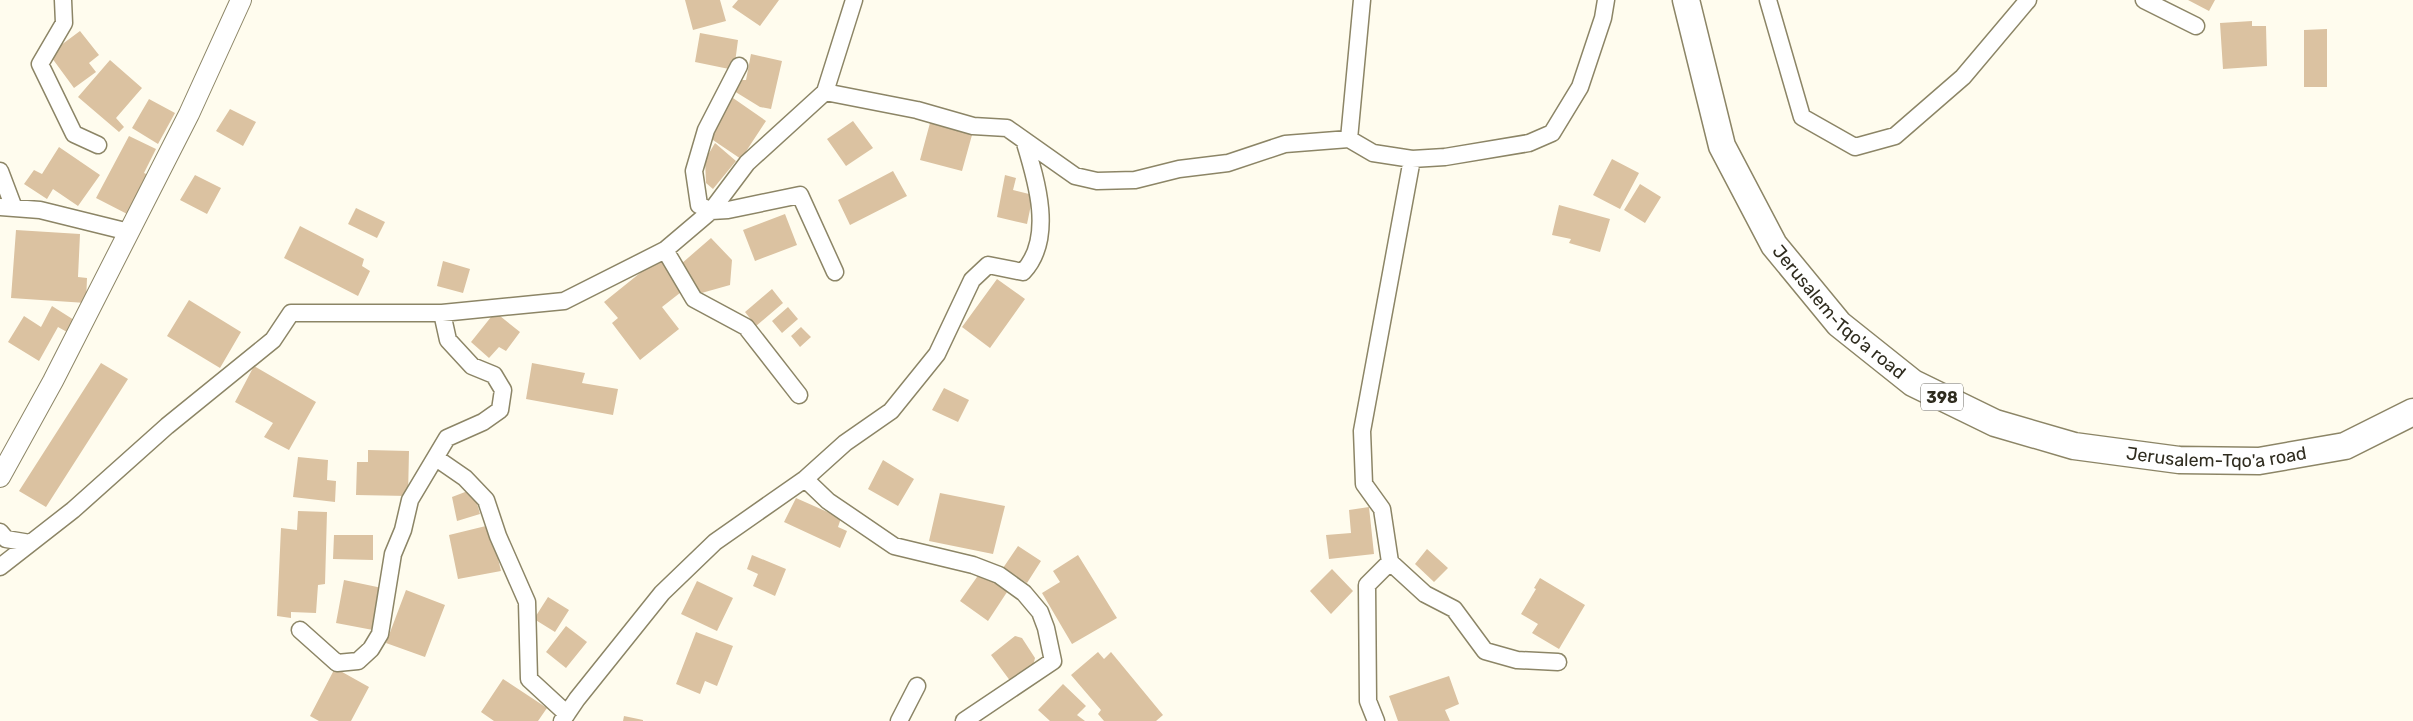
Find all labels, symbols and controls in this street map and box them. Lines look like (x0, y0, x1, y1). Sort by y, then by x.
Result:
street label: Jerusalem-Tqo'a road (1768, 241, 1910, 384)
road number: 398 (1921, 384, 1963, 411)
street label: Jerusalem-Tqo'a road (2125, 442, 2308, 473)

